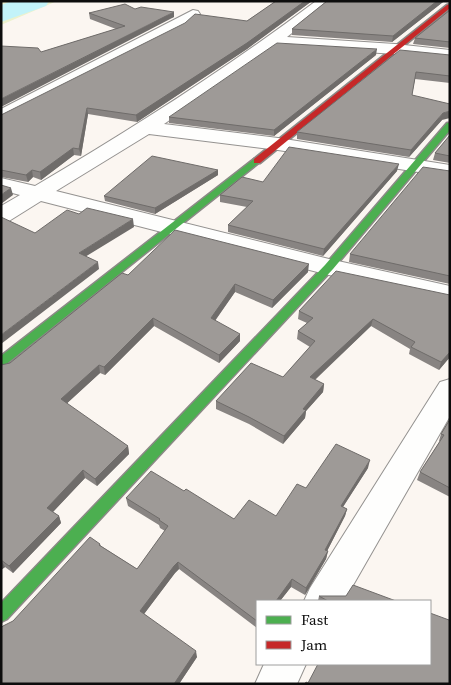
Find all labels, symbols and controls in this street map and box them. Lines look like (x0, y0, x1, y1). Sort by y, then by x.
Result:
legend (256, 600, 431, 665)
text: Fast (301, 609, 328, 630)
text: Jam (300, 634, 328, 655)

